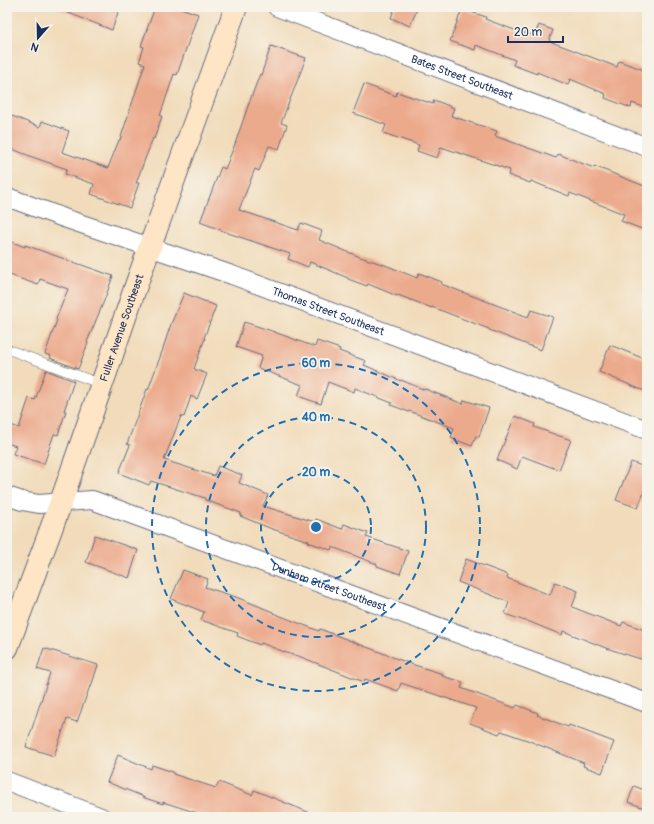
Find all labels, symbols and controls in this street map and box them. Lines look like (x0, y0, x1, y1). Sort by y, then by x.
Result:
north arrow (18, 18, 58, 58)
scale bar (508, 18, 563, 44)
text: 20 m (514, 25, 543, 40)
text: N (29, 39, 40, 54)
street label: Bates Street Southeast (409, 52, 515, 103)
street label: Fuller Avenue Southeast (97, 272, 147, 383)
street label: Thomas Street Southeast (270, 285, 387, 339)
text: 60 m (302, 356, 331, 371)
text: 40 m (301, 410, 331, 425)
text: 20 m (302, 465, 330, 480)
centre of rings (309, 520, 323, 534)
street label: Dunham Street Southeast (270, 560, 389, 614)

